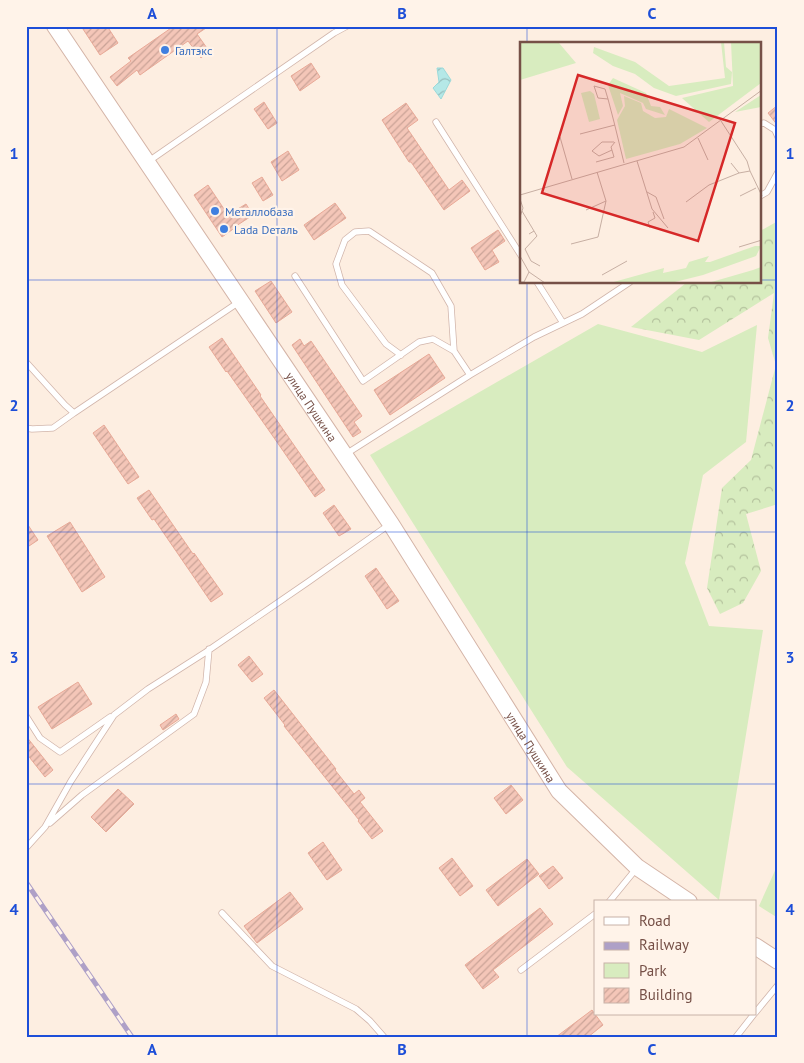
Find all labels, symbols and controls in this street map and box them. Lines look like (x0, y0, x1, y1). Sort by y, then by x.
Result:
text: A (147, 3, 157, 23)
text: B (397, 3, 407, 23)
text: C (648, 3, 657, 23)
inset map (520, 42, 762, 284)
place label: Галтэкс (175, 43, 213, 58)
marker: Галтэкс (159, 44, 171, 56)
text: 1 (9, 143, 19, 163)
text: 1 (785, 143, 795, 163)
place label: Металлобаза (225, 204, 293, 219)
marker: Металлобаза (209, 205, 221, 217)
place label: Lada Dеталь (234, 222, 298, 237)
marker: Lada Dеталь (218, 223, 230, 235)
street label: улица Пушкина (283, 369, 341, 444)
text: 2 (9, 395, 19, 415)
text: 2 (785, 395, 795, 415)
text: 3 (9, 647, 19, 667)
text: 3 (785, 647, 795, 667)
street label: улица Пушкина (503, 709, 559, 785)
text: 4 (9, 899, 19, 919)
text: 4 (785, 899, 795, 919)
legend (594, 900, 756, 1016)
text: Road (639, 911, 671, 930)
text: Railway (639, 935, 689, 954)
text: Park (639, 961, 667, 980)
text: Building (639, 985, 693, 1004)
text: A (147, 1039, 157, 1059)
text: B (397, 1039, 407, 1059)
text: C (648, 1039, 657, 1059)

